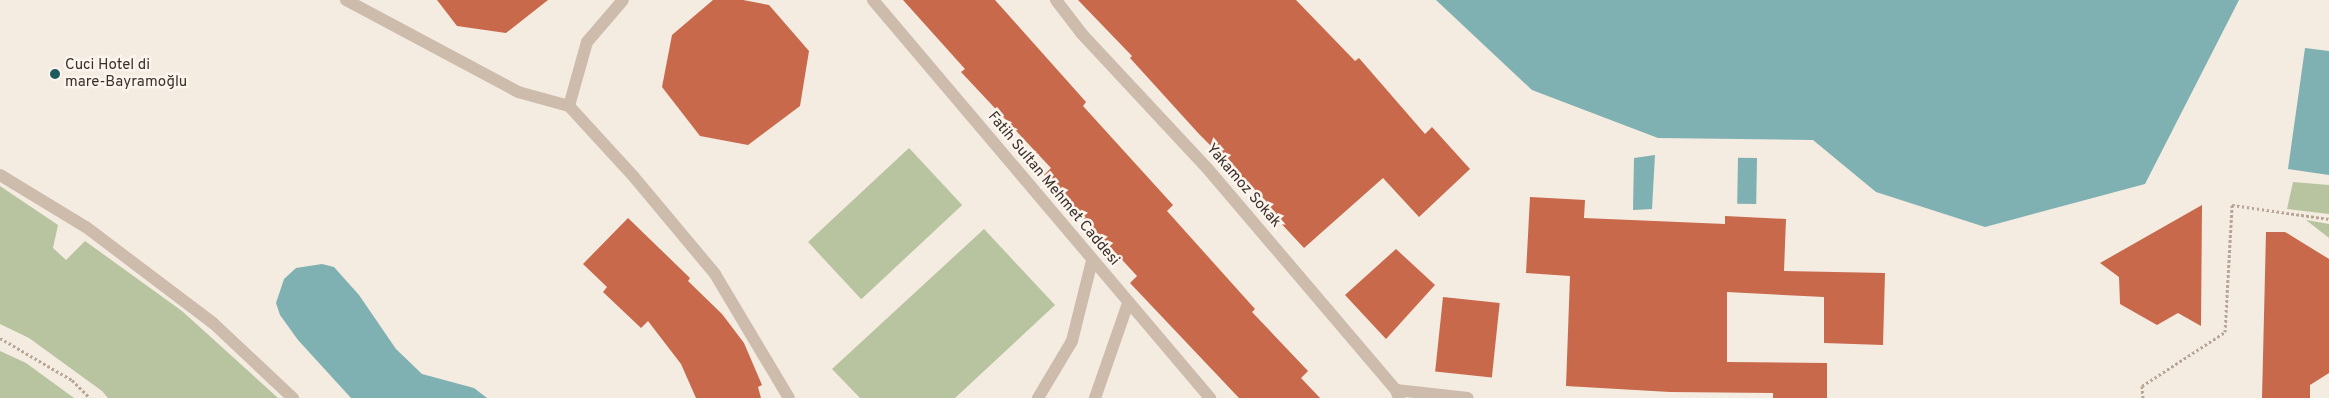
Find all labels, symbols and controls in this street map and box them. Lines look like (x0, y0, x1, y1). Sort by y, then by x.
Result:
place label: Cuci Hotel di mare-Bayramoğlu (65, 56, 187, 91)
marker: Cuci Hotel di mare-Bayramoğlu (49, 68, 61, 80)
street label: Fatih Sultan Mehmet Caddesi (983, 108, 1123, 270)
street label: Yakamoz Sokak (1202, 141, 1284, 231)

